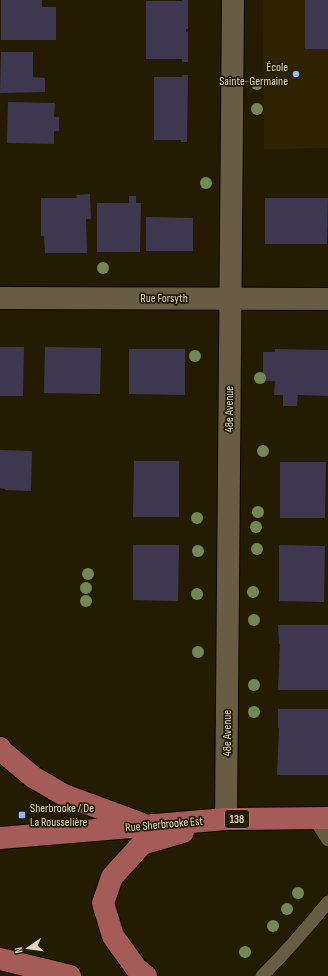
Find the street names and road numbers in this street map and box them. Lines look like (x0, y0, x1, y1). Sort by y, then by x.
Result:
street label: Rue Forsyth (140, 291, 188, 306)
street label: 48e Avenue (222, 386, 237, 432)
street label: 48e Avenue (220, 710, 235, 756)
road number: 138 (225, 810, 249, 828)
street label: Rue Sherbrooke Est (125, 814, 204, 835)

